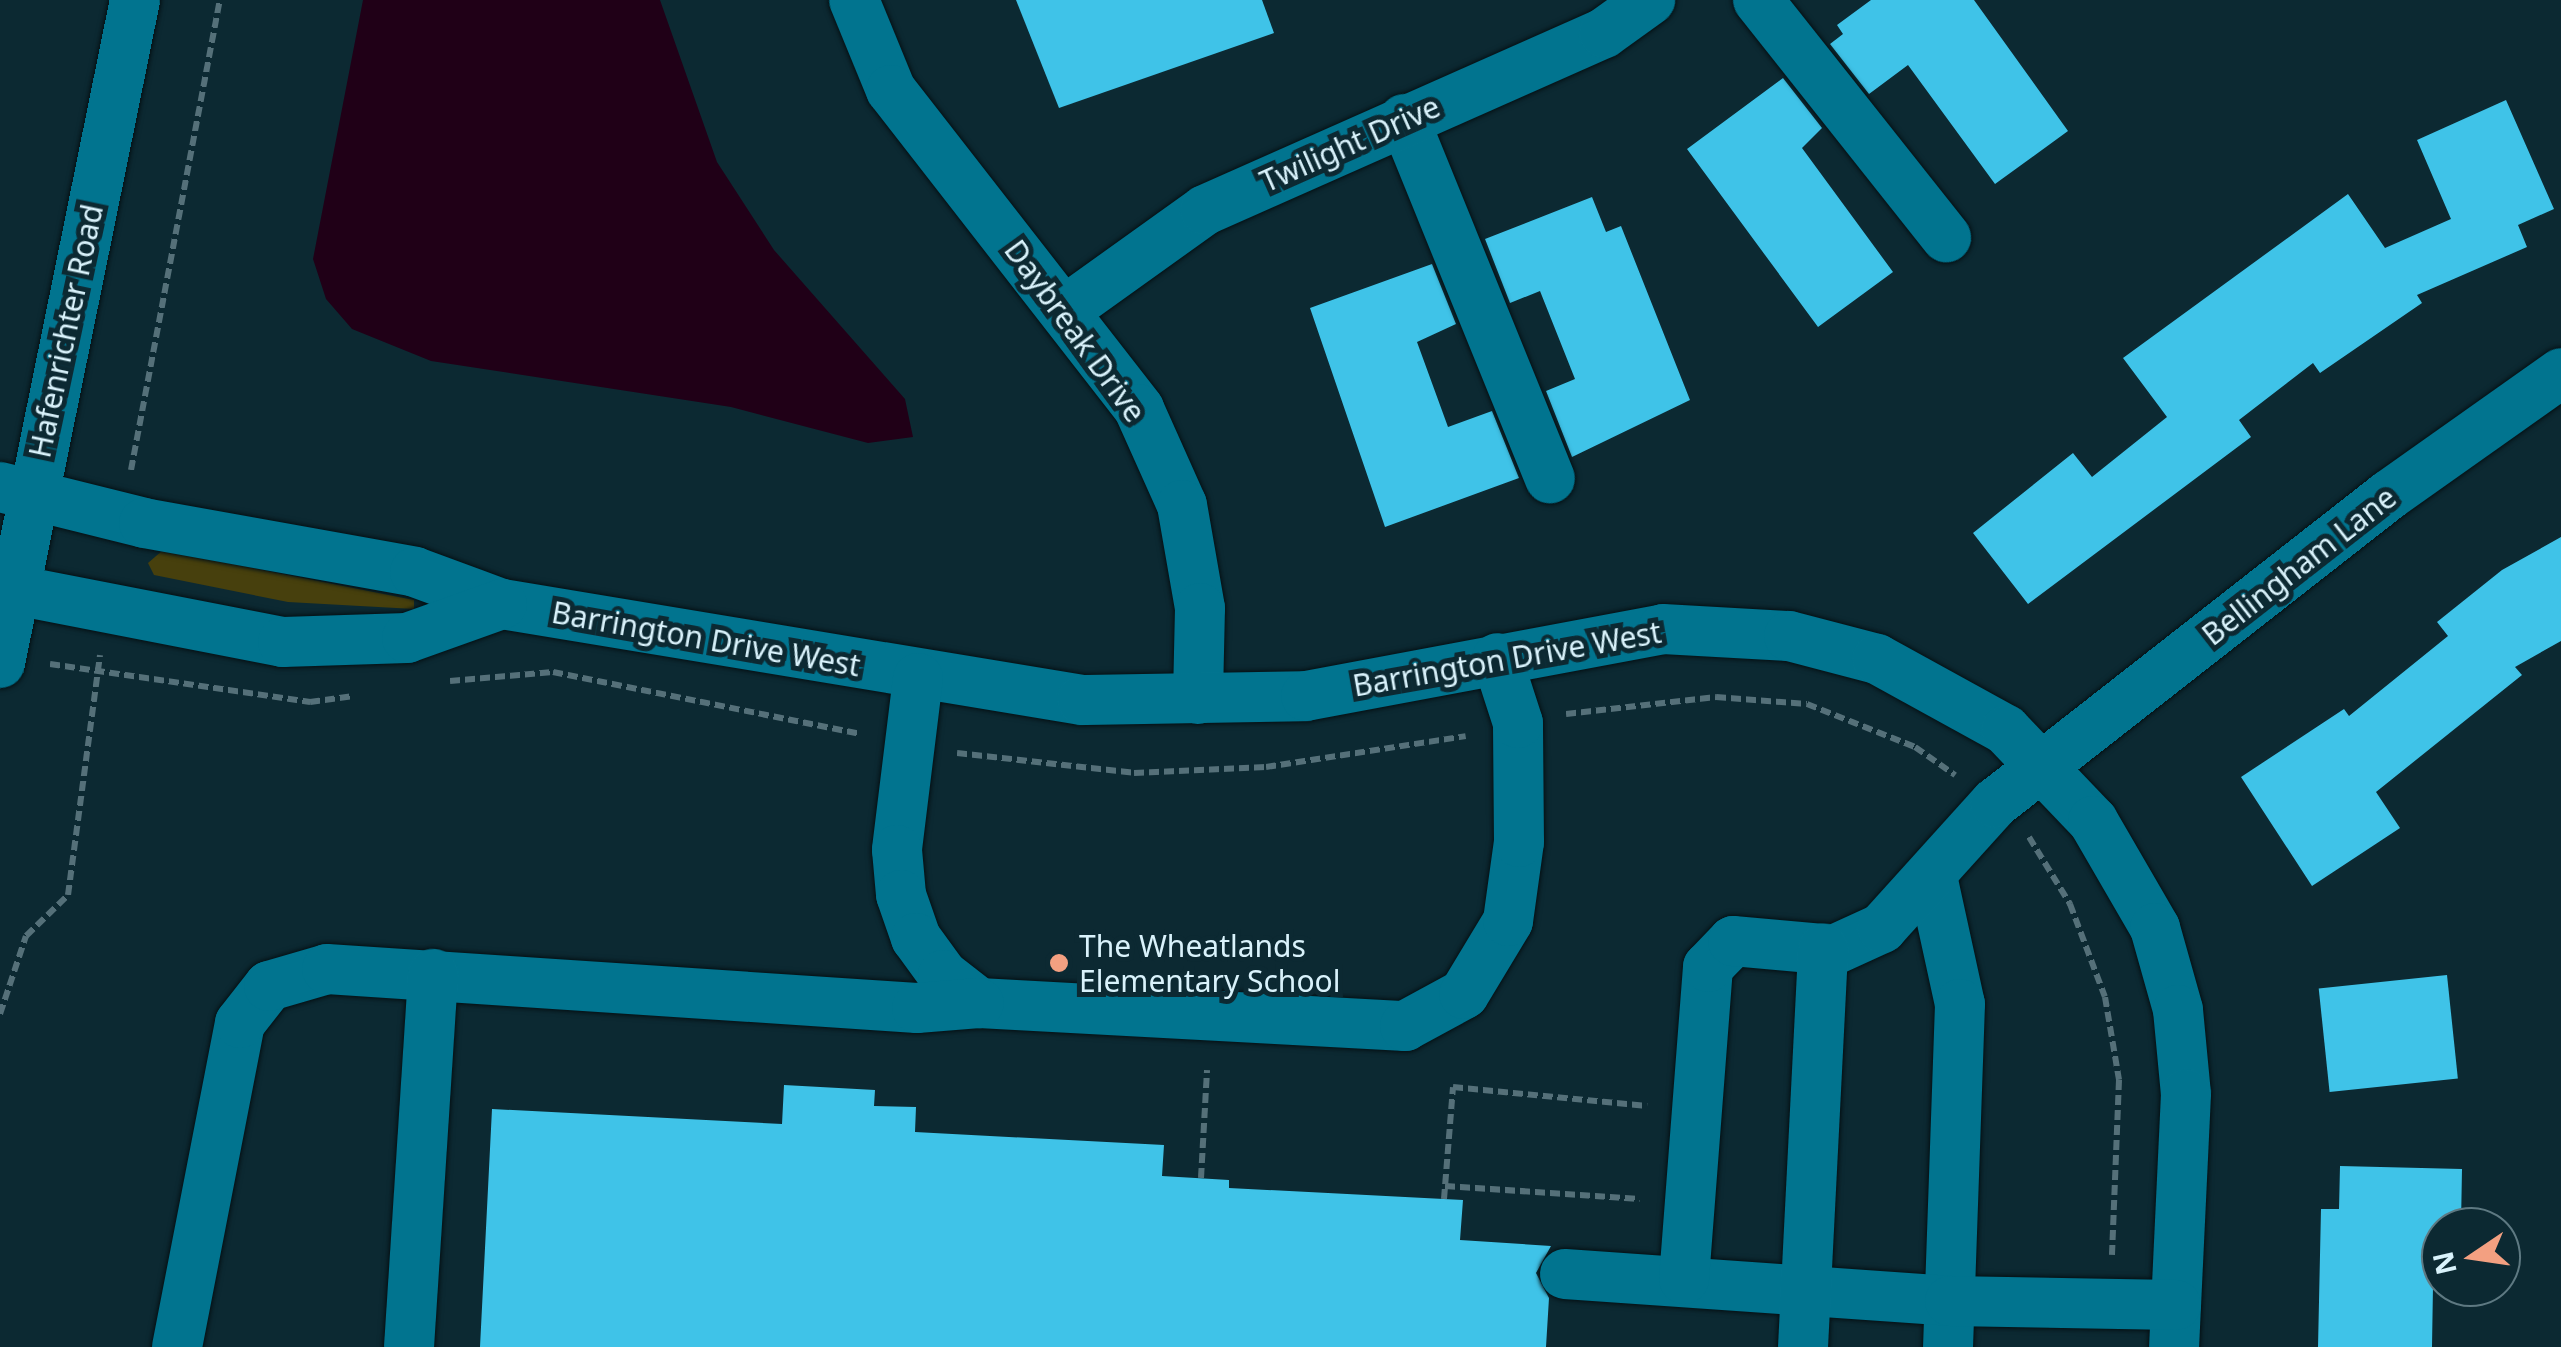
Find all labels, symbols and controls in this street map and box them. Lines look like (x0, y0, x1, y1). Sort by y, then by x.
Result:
street label: Twilight Drive (1255, 88, 1445, 200)
street label: Hafenrichter Road (22, 201, 110, 461)
street label: Daybreak Drive (997, 233, 1153, 429)
street label: Bellingham Lane (2195, 479, 2403, 653)
street label: Barrington Drive West (549, 594, 863, 684)
street label: Barrington Drive West (1350, 614, 1664, 704)
place label: The Wheatlands Elementary School (1079, 928, 1340, 998)
marker: The Wheatlands Elementary School (1048, 952, 1070, 974)
north arrow (2421, 1207, 2521, 1307)
text: N (2423, 1248, 2465, 1279)

